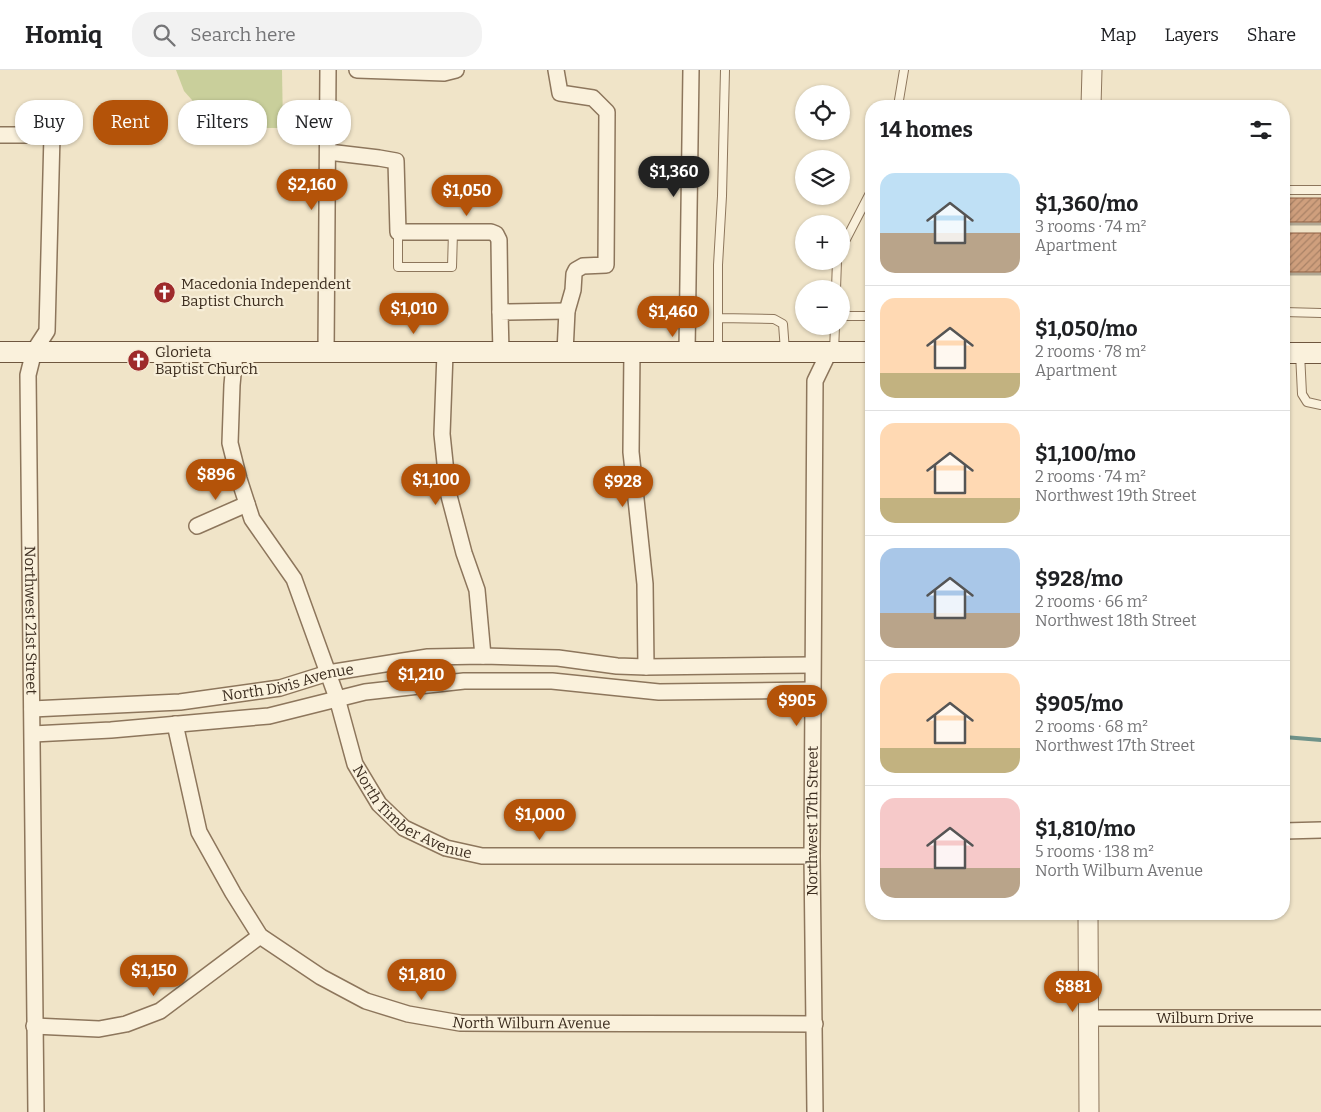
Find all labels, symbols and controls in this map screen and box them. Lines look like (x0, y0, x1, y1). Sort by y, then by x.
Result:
search box (132, 12, 482, 57)
text: Homiq (25, 21, 102, 49)
icon: search (150, 21, 178, 49)
text: Search here (190, 23, 296, 46)
text: Map (1100, 24, 1136, 46)
text: Layers (1164, 24, 1219, 46)
text: Share (1247, 24, 1296, 46)
map controls (795, 85, 850, 335)
button: locate (795, 85, 850, 140)
chip: Buy (15, 100, 83, 145)
chip: Rent (93, 100, 168, 145)
chip: Filters (178, 100, 267, 145)
chip: New (277, 100, 351, 145)
icon: filters (1247, 116, 1275, 144)
text: 14 homes (880, 117, 973, 143)
button: layers (795, 150, 850, 205)
pin: $1,360 (633, 156, 715, 198)
text: $1,360 (649, 162, 699, 181)
pin: $2,160 (271, 168, 353, 211)
pin: $1,050 (426, 174, 508, 217)
text: $2,160 (288, 175, 336, 194)
text: $1,050 (443, 181, 491, 200)
text: $1,360/mo (1035, 191, 1138, 217)
icon: home (920, 193, 980, 253)
button: + (795, 215, 850, 270)
text: 3 rooms · 74 m² (1035, 217, 1146, 236)
text: Apartment (1035, 236, 1117, 255)
place label: Macedonia Independent Baptist Church (181, 275, 352, 310)
button: − (795, 280, 850, 335)
church icon: Macedonia Independent Baptist Church (153, 281, 177, 305)
pin: $1,010 (373, 292, 455, 335)
pin: $1,460 (632, 296, 714, 338)
text: $1,010 (391, 299, 438, 318)
text: $1,460 (648, 302, 698, 321)
text: $1,050/mo (1035, 316, 1138, 342)
icon: home (920, 318, 980, 378)
text: 2 rooms · 78 m² (1035, 342, 1146, 361)
place label: Glorieta Baptist Church (155, 343, 259, 378)
church icon: Glorieta Baptist Church (127, 349, 151, 373)
text: Apartment (1035, 361, 1117, 380)
text: $1,100/mo (1035, 441, 1136, 467)
icon: home (920, 443, 980, 503)
pin: $896 (186, 458, 246, 501)
pin: $1,100 (395, 464, 477, 506)
text: $896 (197, 465, 235, 484)
pin: $928 (593, 466, 653, 508)
text: 2 rooms · 74 m² (1035, 467, 1146, 486)
text: $1,100 (412, 470, 460, 489)
text: $928 (604, 472, 642, 491)
text: Northwest 19th Street (1035, 486, 1197, 505)
street label: Northwest 21st Street (21, 546, 40, 696)
text: $928/mo (1035, 566, 1123, 592)
icon: home (920, 568, 980, 628)
text: 2 rooms · 66 m² (1035, 592, 1148, 611)
text: Northwest 18th Street (1035, 611, 1197, 630)
pin: $1,210 (380, 658, 462, 701)
street label: North Divis Avenue (221, 660, 355, 705)
text: $1,210 (398, 665, 444, 684)
pin: $905 (767, 684, 827, 727)
text: $905 (778, 691, 816, 710)
text: $905/mo (1035, 691, 1123, 717)
icon: home (920, 693, 980, 753)
text: 2 rooms · 68 m² (1035, 717, 1148, 736)
text: Northwest 17th Street (1035, 736, 1195, 755)
street label: Northwest 17th Street (803, 745, 822, 896)
street label: North Timber Avenue (349, 762, 474, 862)
pin: $1,000 (499, 798, 581, 841)
text: $1,000 (515, 805, 565, 824)
text: $1,810/mo (1035, 816, 1136, 842)
icon: home (920, 818, 980, 878)
text: 5 rooms · 138 m² (1035, 842, 1154, 861)
text: North Wilburn Avenue (1035, 861, 1203, 880)
pin: $1,150 (113, 954, 195, 997)
pin: $1,810 (381, 958, 463, 1001)
text: $1,150 (131, 961, 177, 980)
text: $1,810 (398, 965, 446, 984)
pin: $881 (1043, 970, 1103, 1013)
text: $881 (1055, 977, 1091, 996)
street label: Wilburn Drive (1156, 1009, 1254, 1027)
street label: North Wilburn Avenue (451, 1013, 610, 1033)

